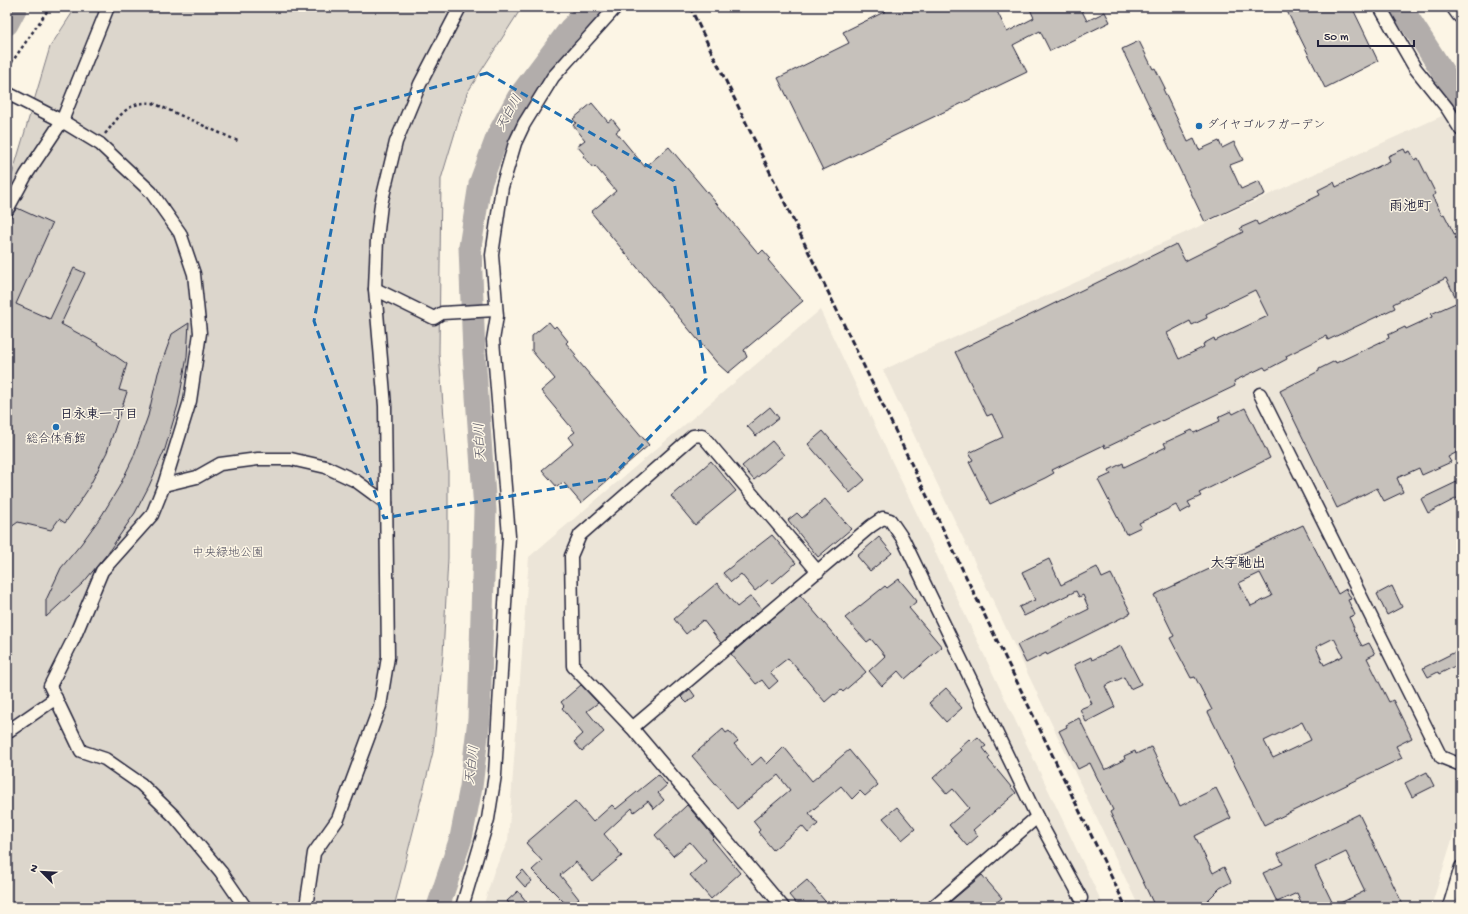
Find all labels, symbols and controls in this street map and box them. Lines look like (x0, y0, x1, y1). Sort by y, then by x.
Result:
scale bar (1318, 22, 1414, 48)
text: 50 m (1324, 31, 1349, 45)
water label: 天白川 (493, 92, 526, 134)
place label: ダイヤゴルフガーデン (1207, 118, 1325, 133)
marker: ダイヤゴルフガーデン (1194, 121, 1204, 131)
district label: 雨池町 (1389, 199, 1431, 216)
district label: 日永東一丁目 (60, 407, 138, 423)
marker: 総合体育館 (51, 422, 61, 432)
water label: 天白川 (471, 422, 490, 462)
place label: 総合体育館 (26, 432, 86, 447)
park label: 中央緑地公園 (192, 546, 264, 561)
district label: 大字馳出 (1210, 555, 1266, 573)
water label: 天白川 (462, 745, 483, 785)
north arrow (22, 852, 62, 892)
text: N (28, 863, 42, 874)

